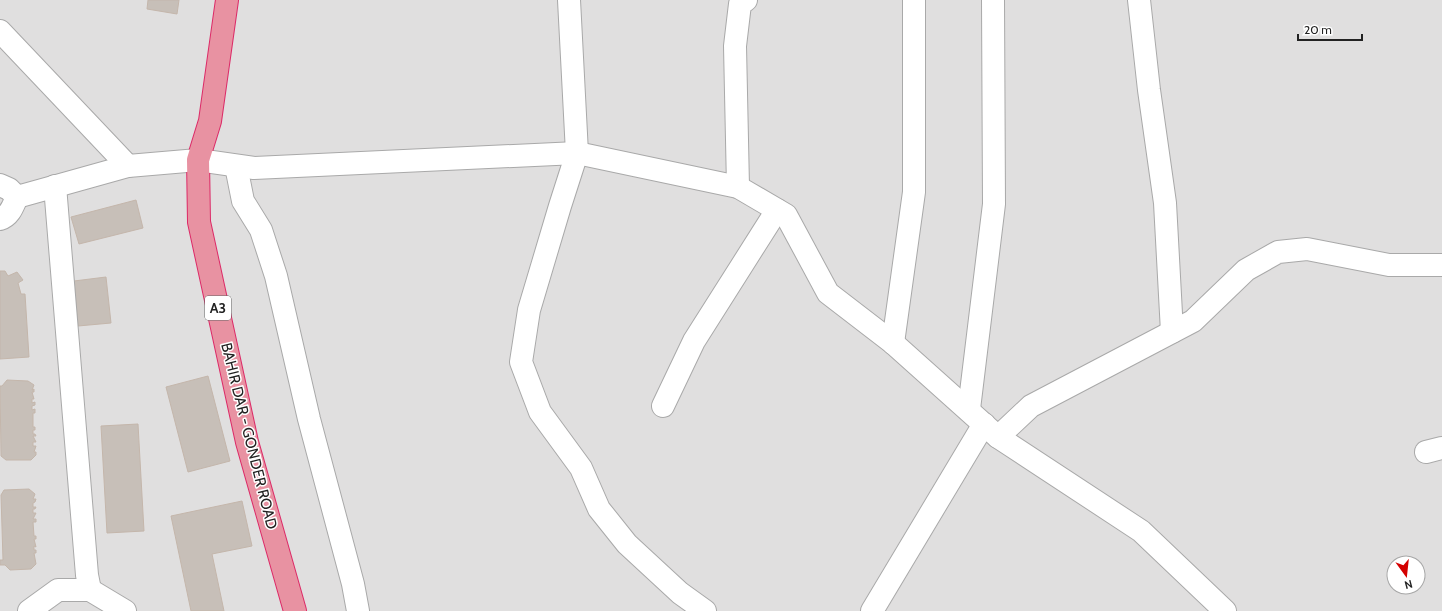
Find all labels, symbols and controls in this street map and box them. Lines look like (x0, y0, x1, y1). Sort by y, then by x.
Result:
scale bar (1298, 16, 1362, 42)
text: 20 m (1304, 22, 1332, 37)
road number: A3 (205, 296, 231, 320)
street label: BAHIR DAR - GONDER ROAD (217, 341, 281, 531)
north arrow (1386, 555, 1426, 595)
text: N (1403, 577, 1414, 592)

